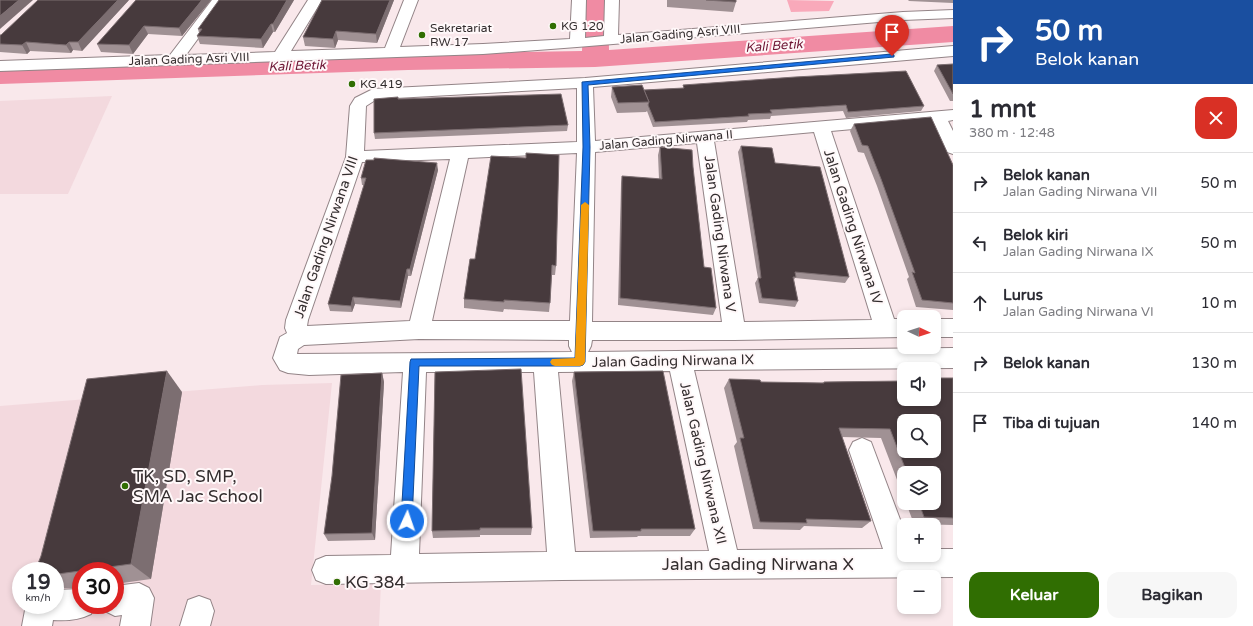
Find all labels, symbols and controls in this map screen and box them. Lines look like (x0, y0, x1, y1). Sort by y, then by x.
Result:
text: 50 m (1035, 14, 1103, 48)
pin (875, 15, 909, 56)
icon: right (969, 16, 1021, 68)
place label: KG 120 (561, 19, 604, 33)
place label: Sekretariat RW 17 (430, 21, 492, 49)
marker: KG 120 (548, 21, 558, 31)
icon: arrive (881, 21, 903, 43)
street label: Jalan Gading Asri VIII (619, 22, 741, 46)
marker: Sekretariat RW 17 (417, 30, 427, 40)
water label: Kali Betik (745, 36, 804, 56)
text: Belok kanan (1035, 48, 1139, 70)
street label: Jalan Gading Asri VIII (128, 50, 250, 68)
water label: Kali Betik (268, 57, 327, 75)
place label: KG 419 (360, 77, 403, 91)
marker: KG 419 (347, 79, 357, 89)
text: 1 mnt (969, 95, 1036, 124)
button: close (1195, 97, 1237, 139)
text: 380 m · 12:48 (969, 125, 1055, 141)
street label: Jalan Gading Nirwana II (599, 127, 733, 153)
street label: Jalan Gading Nirwana IV (820, 147, 886, 307)
street label: Jalan Gading Nirwana VIII (290, 154, 362, 320)
street label: Jalan Gading Nirwana V (701, 154, 739, 314)
text: Belok kanan (1003, 166, 1090, 184)
icon: right (969, 172, 991, 194)
text: 50 m (1200, 174, 1237, 192)
text: Jalan Gading Nirwana VII (1003, 184, 1157, 200)
text: Belok kiri (1003, 226, 1068, 244)
icon: left (969, 232, 991, 254)
text: 50 m (1200, 234, 1237, 252)
text: Jalan Gading Nirwana IX (1003, 244, 1153, 260)
text: Lurus (1003, 286, 1043, 304)
icon: ahead (969, 292, 991, 314)
text: 10 m (1200, 294, 1237, 312)
text: Jalan Gading Nirwana VI (1003, 304, 1154, 320)
north arrow (897, 310, 941, 354)
map controls (897, 310, 941, 614)
street label: Jalan Gading Nirwana IX (592, 351, 754, 371)
icon: right (969, 352, 991, 374)
text: Belok kanan (1003, 354, 1090, 372)
text: 130 m (1191, 354, 1237, 372)
button: sound (897, 362, 941, 406)
street label: Jalan Gading Nirwana XII (676, 380, 730, 546)
icon: arrive (969, 412, 991, 434)
button: search (897, 414, 941, 458)
text: Tiba di tujuan (1003, 414, 1100, 432)
text: 140 m (1191, 414, 1237, 432)
place label: TK, SD, SMP, SMA Jac School (133, 466, 263, 507)
button: layers (897, 466, 941, 510)
marker: TK, SD, SMP, SMA Jac School (120, 481, 130, 491)
position arrow (386, 500, 428, 542)
button: + (897, 518, 941, 562)
street label: Jalan Gading Nirwana X (662, 554, 854, 575)
speed limit sign: 30 (72, 562, 124, 614)
button: − (897, 570, 941, 614)
text: 19 (25, 571, 51, 595)
place label: KG 384 (345, 572, 406, 593)
button: Keluar (969, 572, 1099, 618)
button: Bagikan (1107, 572, 1237, 618)
marker: KG 384 (332, 577, 342, 587)
text: km/h (25, 592, 51, 604)

